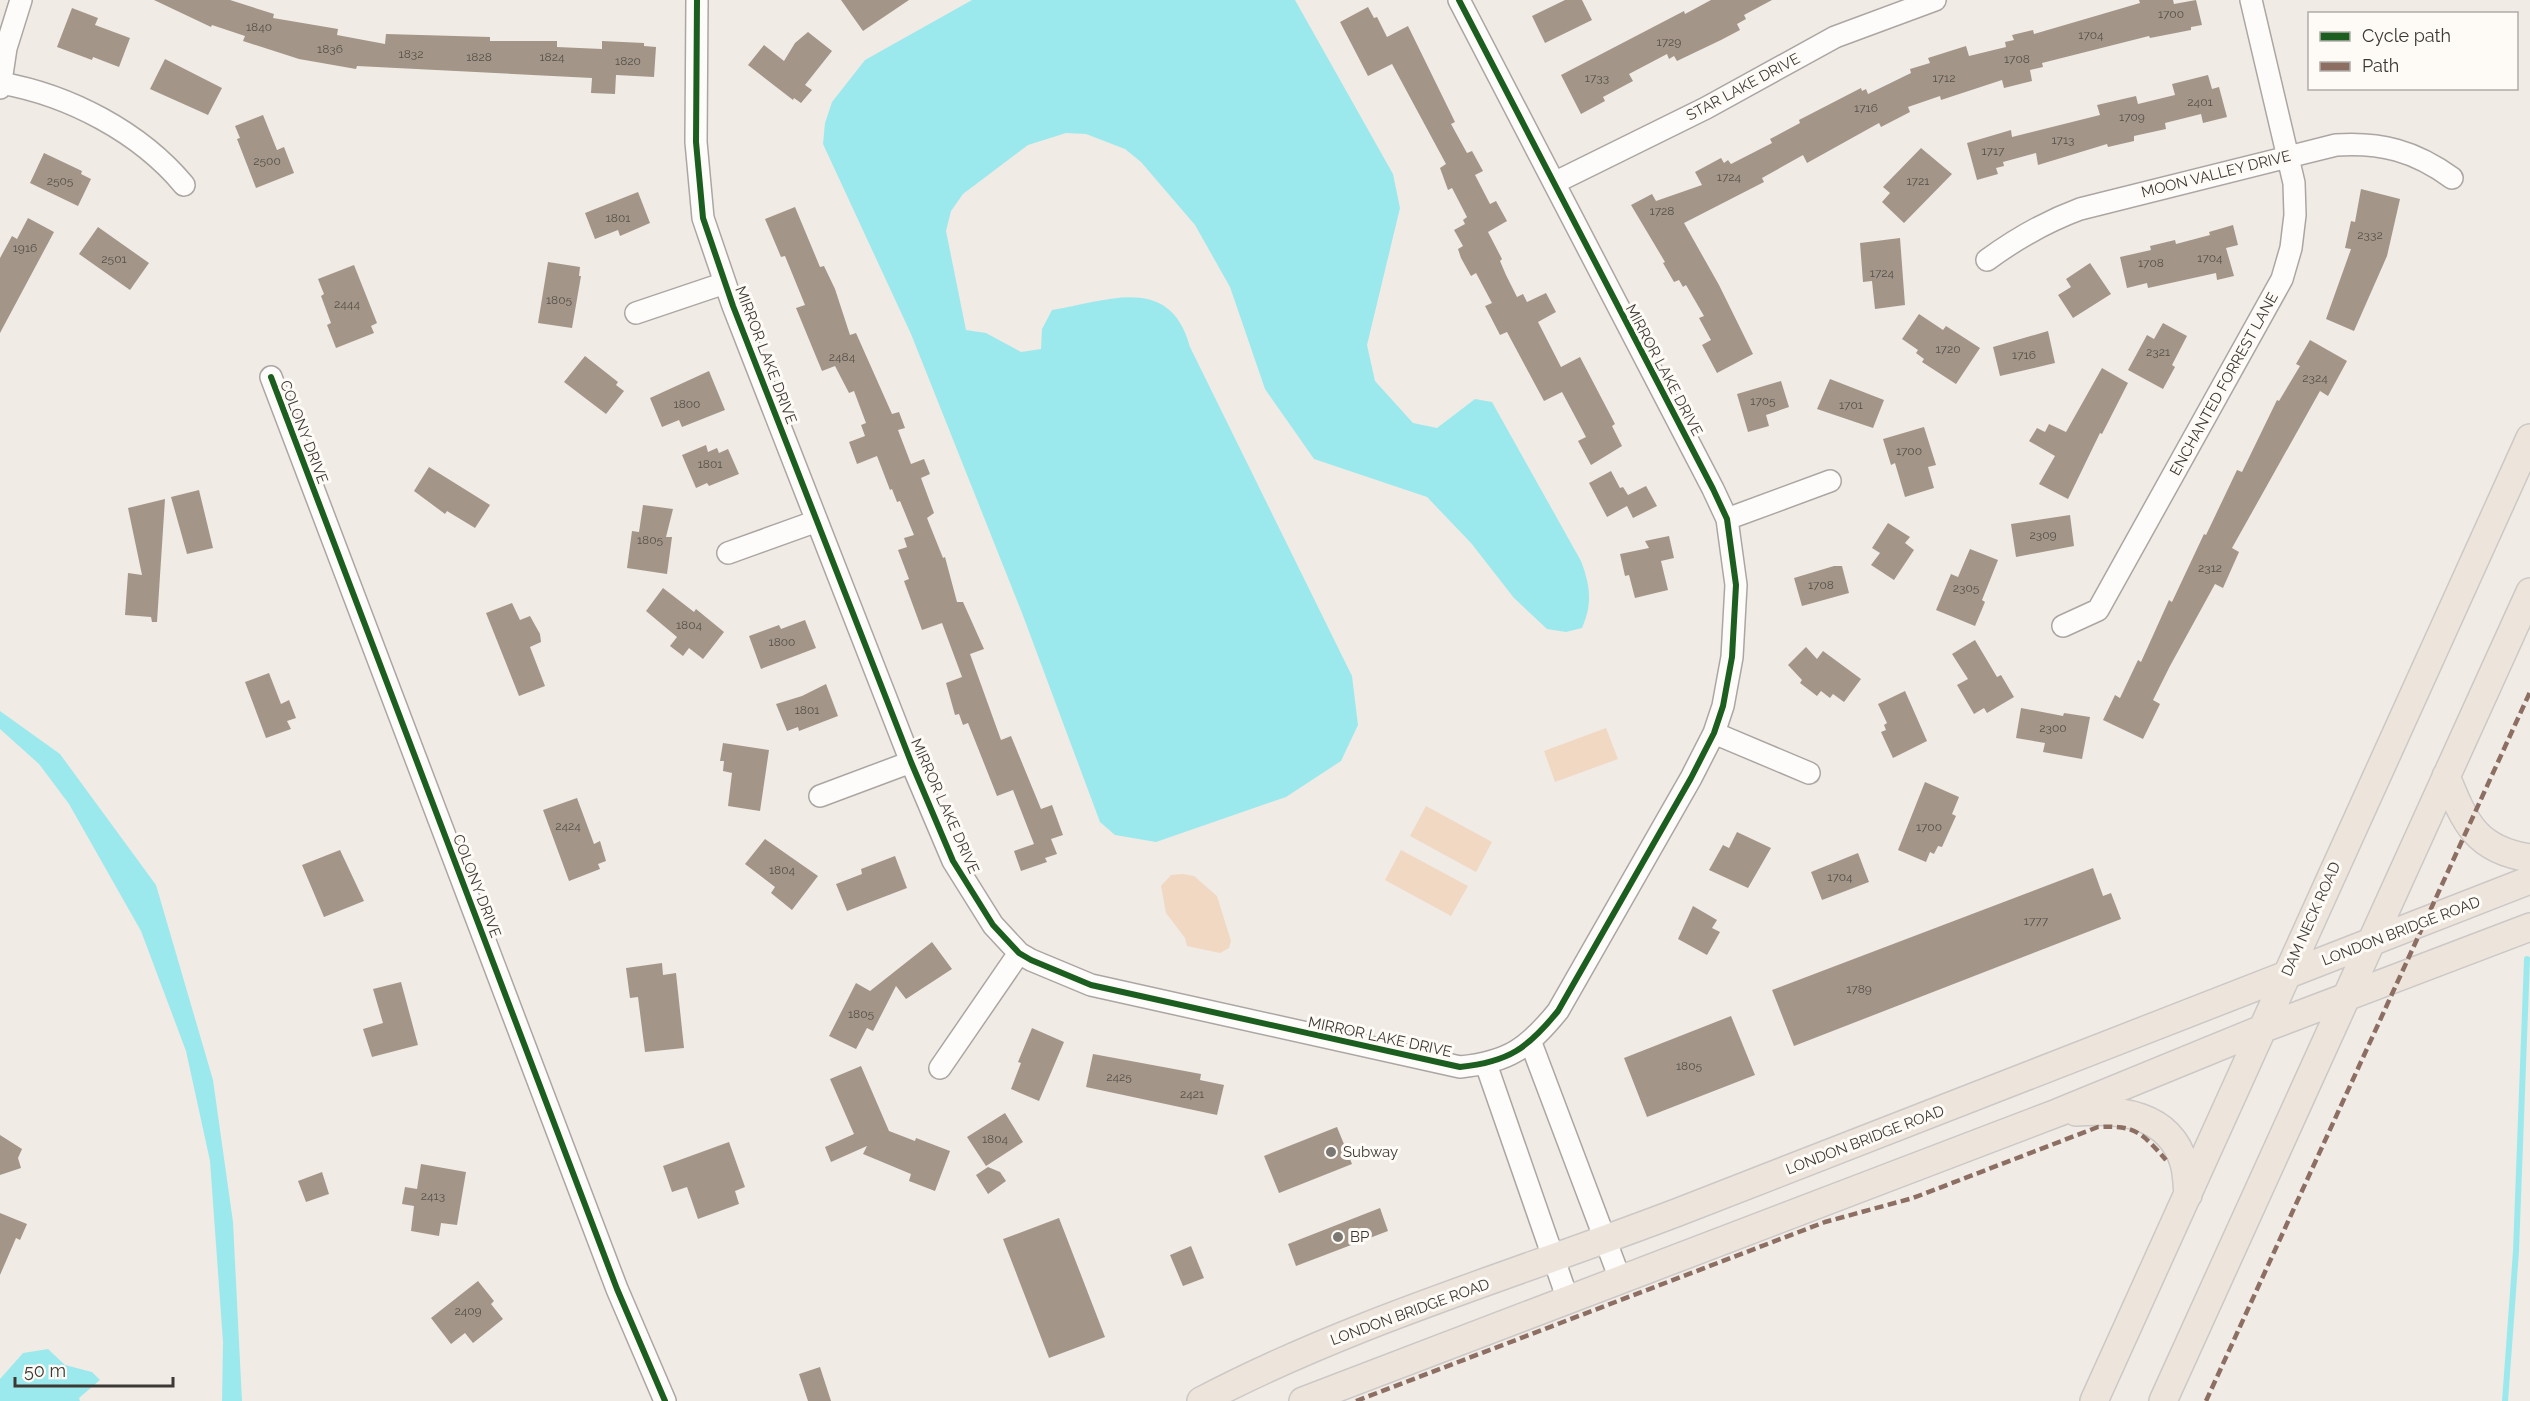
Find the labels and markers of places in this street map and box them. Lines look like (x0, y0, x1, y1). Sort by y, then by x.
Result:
place label: Subway (1343, 1143, 1398, 1161)
marker: Subway (1324, 1145, 1338, 1159)
place label: BP (1350, 1228, 1369, 1246)
marker: BP (1331, 1230, 1345, 1244)

